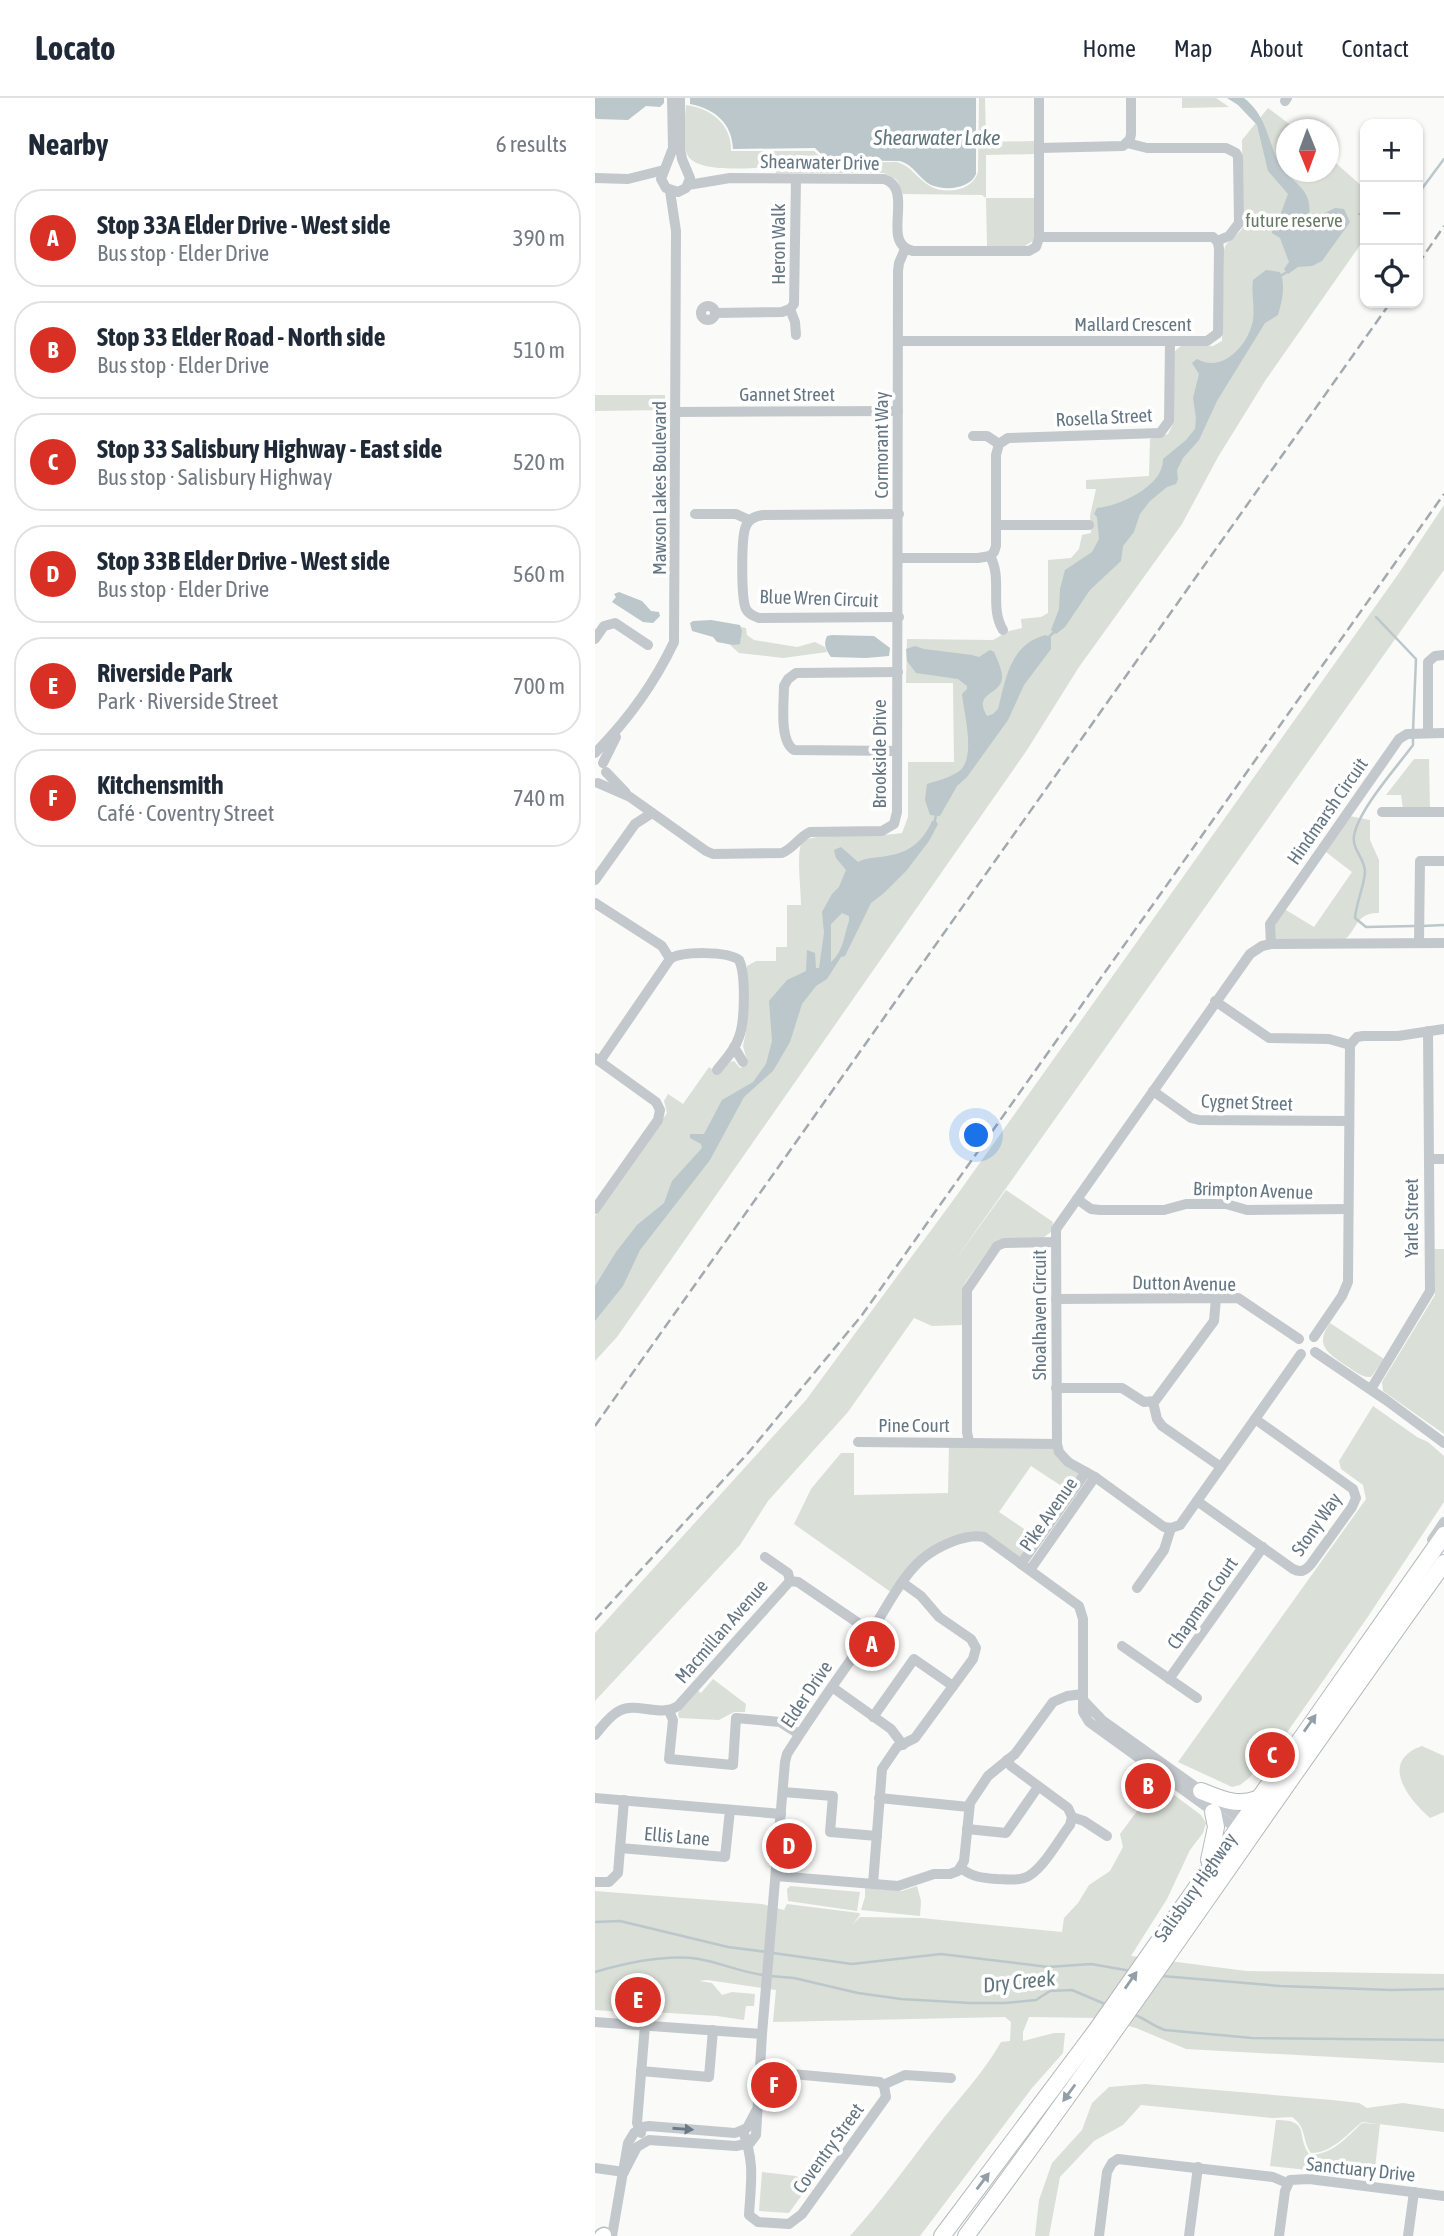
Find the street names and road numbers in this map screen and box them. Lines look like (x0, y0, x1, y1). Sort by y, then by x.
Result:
street label: Shearwater Drive (760, 150, 880, 174)
street label: Heron Walk (767, 203, 789, 285)
street label: Mallard Crescent (1074, 313, 1192, 335)
street label: Gannet Street (739, 383, 835, 405)
street label: Cormorant Way (870, 391, 892, 498)
street label: Mawson Lakes Boulevard (648, 401, 670, 575)
street label: Rosella Street (1055, 403, 1153, 431)
street label: Blue Wren Circuit (759, 585, 879, 611)
street label: Brookside Drive (868, 699, 890, 809)
street label: Hindmarsh Circuit (1282, 754, 1372, 868)
street label: Cygnet Street (1201, 1089, 1293, 1115)
street label: Brimpton Avenue (1193, 1177, 1313, 1203)
street label: Yarle Street (1400, 1178, 1422, 1258)
street label: Shoalhaven Circuit (1028, 1250, 1050, 1380)
street label: Dutton Avenue (1132, 1271, 1236, 1295)
street label: Pine Court (878, 1414, 950, 1436)
street label: Pike Avenue (1015, 1473, 1081, 1555)
street label: Stony Way (1286, 1488, 1346, 1560)
street label: Chapman Court (1162, 1553, 1242, 1653)
street label: Macmillan Avenue (670, 1575, 772, 1687)
street label: Elder Drive (776, 1656, 836, 1732)
street label: Ellis Lane (643, 1822, 711, 1850)
street label: Salisbury Highway (1149, 1828, 1241, 1946)
street label: Coventry Street (788, 2099, 868, 2197)
street label: Sanctuary Drive (1305, 2152, 1417, 2186)

